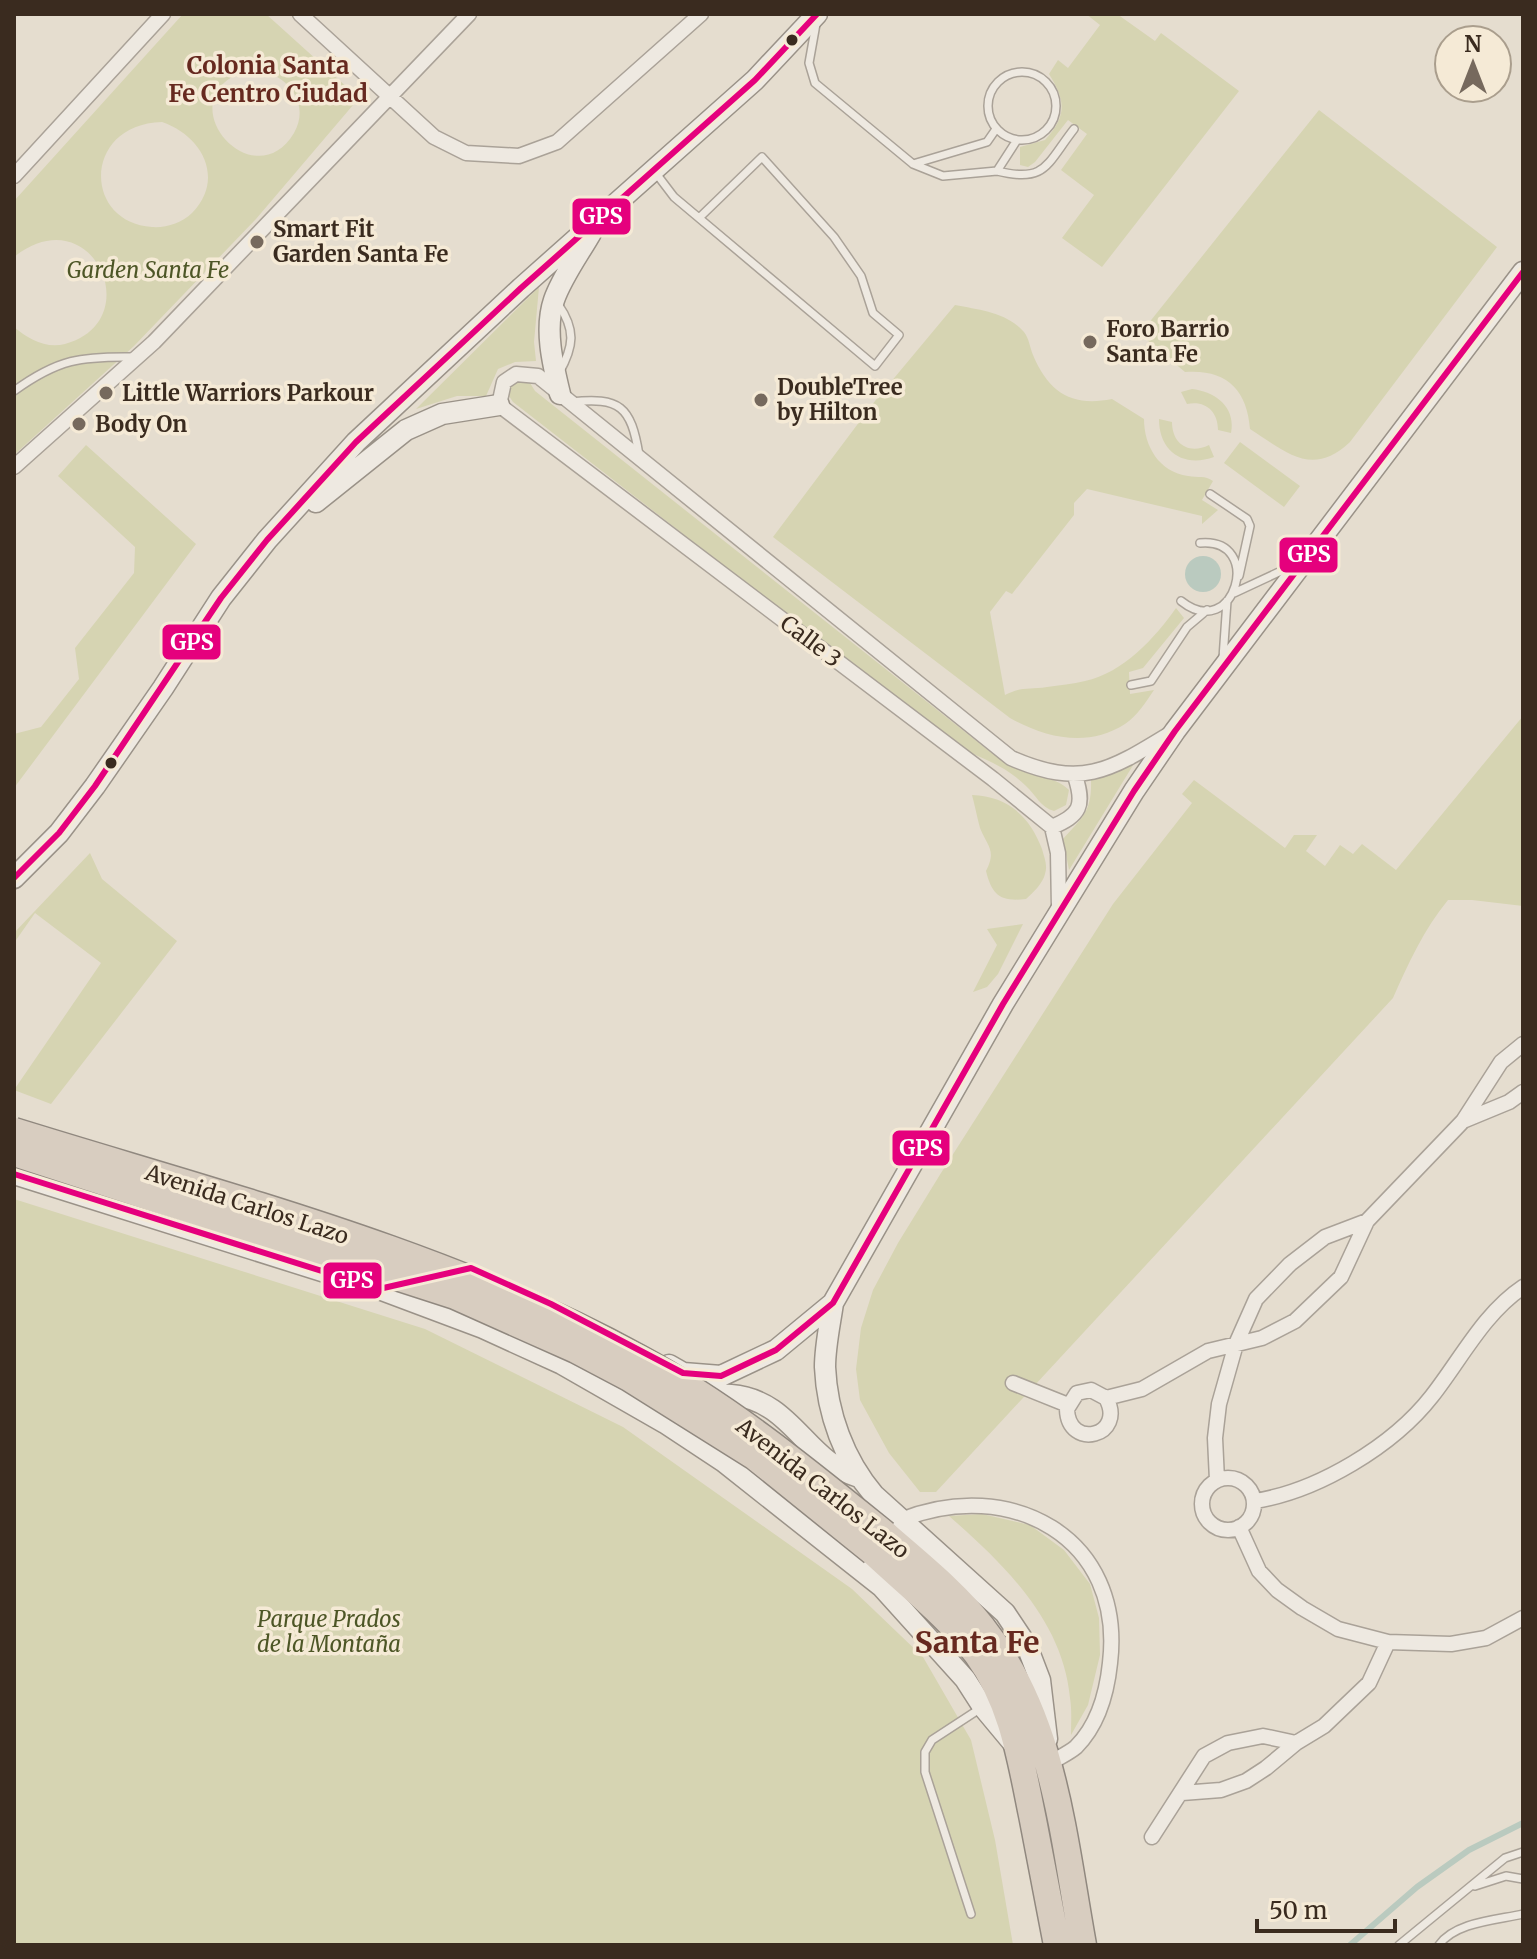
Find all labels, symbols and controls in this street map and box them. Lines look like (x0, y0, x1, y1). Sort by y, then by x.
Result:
north arrow (1433, 24, 1513, 104)
text: N (1464, 30, 1482, 58)
unlabelled marker (784, 32, 800, 48)
district label: Colonia Santa Fe Centro Ciudad (168, 50, 368, 109)
line badge: GPS (571, 197, 632, 236)
text: GPS (579, 202, 623, 230)
place label: Smart Fit Garden Santa Fe (273, 215, 449, 268)
marker: Smart Fit Garden Santa Fe (248, 233, 266, 251)
park label: Garden Santa Fe (67, 256, 229, 284)
place label: Foro Barrio Santa Fe (1106, 315, 1229, 368)
marker: Foro Barrio Santa Fe (1081, 333, 1099, 351)
place label: DoubleTree by Hilton (777, 373, 903, 426)
place label: Little Warriors Parkour (122, 379, 374, 407)
marker: Little Warriors Parkour (97, 384, 115, 402)
marker: DoubleTree by Hilton (752, 391, 770, 409)
place label: Body On (95, 410, 187, 438)
marker: Body On (70, 415, 88, 433)
line badge: GPS (1278, 536, 1339, 574)
text: GPS (1287, 540, 1331, 568)
street label: Calle 3 (775, 609, 847, 673)
line badge: GPS (161, 623, 222, 661)
text: GPS (170, 628, 214, 656)
unlabelled marker (103, 755, 119, 771)
line badge: GPS (891, 1129, 951, 1167)
text: GPS (899, 1134, 943, 1162)
street label: Avenida Carlos Lazo (141, 1158, 352, 1250)
line badge: GPS (322, 1261, 383, 1300)
text: GPS (330, 1266, 374, 1294)
street label: Avenida Carlos Lazo (730, 1411, 915, 1564)
park label: Parque Prados de la Montaña (257, 1605, 401, 1658)
district label: Santa Fe (914, 1623, 1040, 1661)
scale bar (1257, 1883, 1395, 1933)
text: 50 m (1269, 1895, 1328, 1926)

